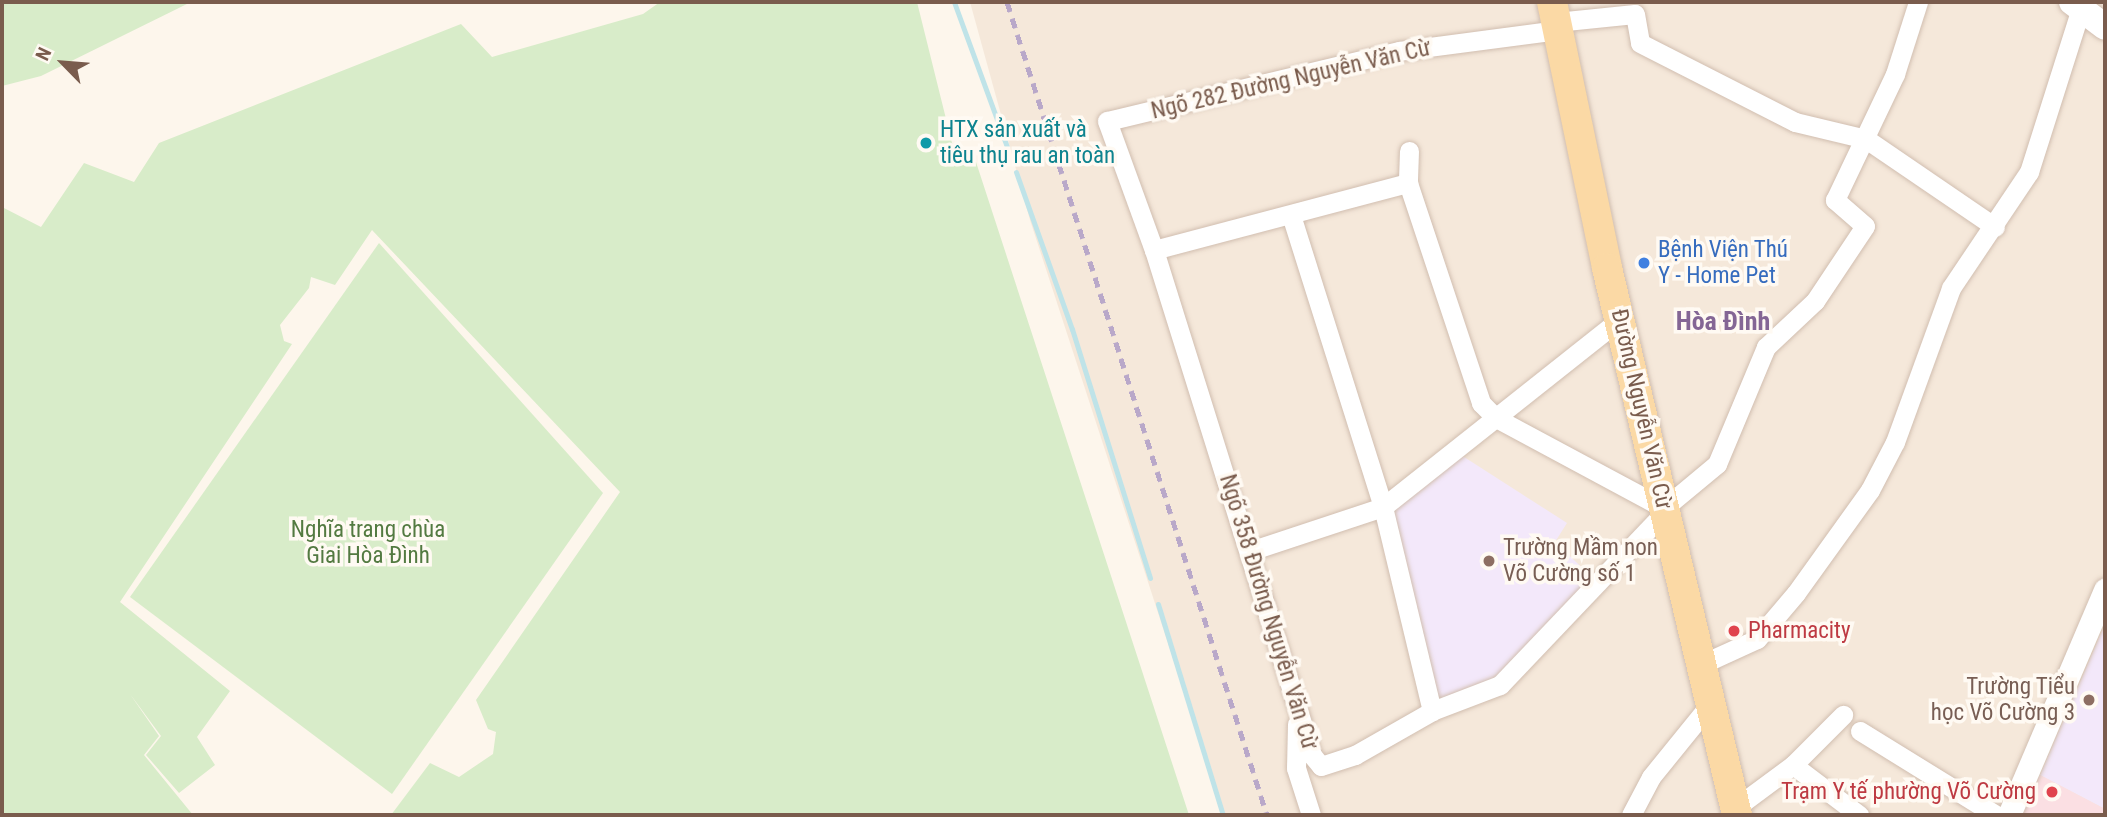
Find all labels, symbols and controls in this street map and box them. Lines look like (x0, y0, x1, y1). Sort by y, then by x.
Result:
north arrow (28, 28, 98, 98)
street label: Ngõ 282 Đường Nguyễn Văn Cừ (1149, 34, 1433, 126)
text: N (31, 44, 56, 64)
place label: HTX sản xuất và tiêu thụ rau an toàn (940, 116, 1115, 170)
marker: HTX sản xuất và tiêu thụ rau an toàn (918, 135, 934, 151)
place label: Bệnh Viện Thú Y - Home Pet (1658, 236, 1788, 290)
marker: Bệnh Viện Thú Y - Home Pet (1636, 255, 1652, 271)
street label: Đường Nguyễn Văn Cừ (1605, 306, 1677, 512)
district label: Hòa Đình (1676, 306, 1770, 338)
street label: Ngõ 358 Đường Nguyễn Văn Cừ (1213, 471, 1323, 753)
park label: Nghĩa trang chùa Giai Hòa Đình (291, 516, 445, 570)
place label: Trường Mầm non Võ Cường số 1 (1503, 534, 1658, 588)
marker: Trường Mầm non Võ Cường số 1 (1481, 553, 1497, 569)
place label: Pharmacity (1748, 617, 1851, 645)
marker: Pharmacity (1726, 623, 1742, 639)
place label: Trường Tiểu học Võ Cường 3 (1931, 673, 2075, 727)
marker: Trường Tiểu học Võ Cường 3 (2081, 692, 2097, 708)
place label: Trạm Y tế phường Võ Cường (1781, 778, 2036, 806)
marker: Trạm Y tế phường Võ Cường (2042, 782, 2062, 802)

